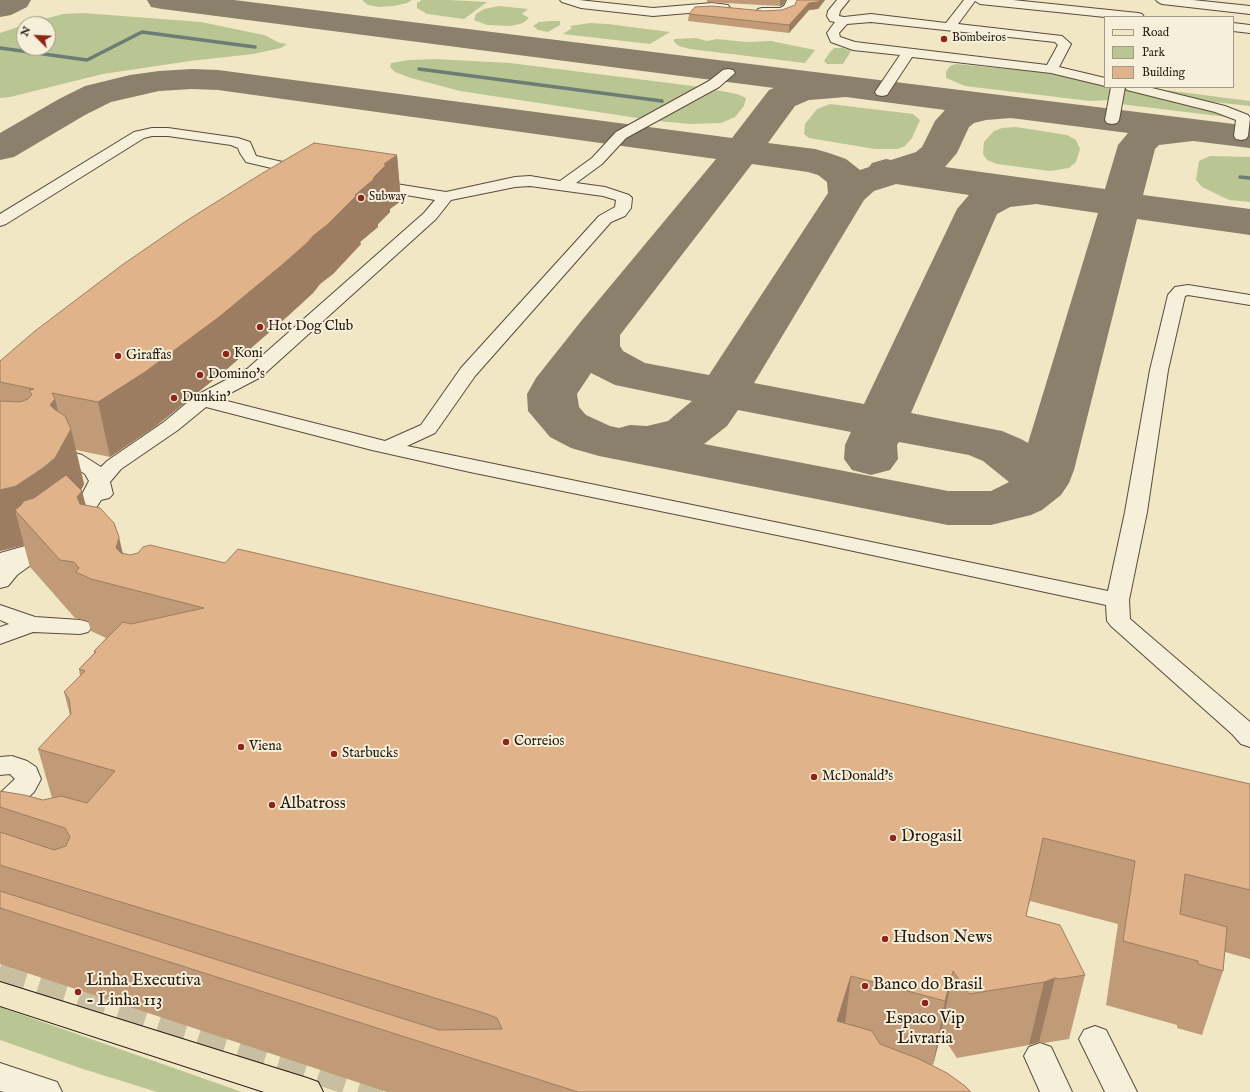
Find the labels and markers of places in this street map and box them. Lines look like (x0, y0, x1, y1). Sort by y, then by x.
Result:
place label: Bombeiros (952, 32, 1006, 46)
marker: Bombeiros (939, 34, 949, 44)
place label: Subway (369, 191, 406, 205)
marker: Subway (356, 193, 366, 203)
place label: Hot Dog Club (268, 319, 353, 335)
marker: Hot Dog Club (255, 322, 265, 332)
place label: Koni (234, 346, 263, 362)
place label: Giraffas (126, 348, 171, 364)
marker: Koni (221, 349, 231, 359)
marker: Giraffas (113, 351, 123, 361)
place label: Domino's (208, 367, 265, 383)
marker: Domino's (195, 370, 205, 380)
place label: Dunkin' (182, 390, 230, 406)
marker: Dunkin' (169, 393, 179, 403)
place label: Correios (514, 734, 564, 750)
marker: Correios (501, 737, 511, 747)
place label: Viena (249, 739, 282, 755)
marker: Viena (236, 742, 246, 752)
place label: Starbucks (342, 746, 398, 762)
marker: Starbucks (329, 749, 339, 759)
place label: McDonald's (822, 769, 893, 785)
marker: McDonald's (809, 772, 819, 782)
place label: Albatross (280, 795, 346, 815)
marker: Albatross (267, 800, 277, 810)
place label: Drogasil (901, 828, 962, 848)
marker: Drogasil (888, 833, 898, 843)
place label: Hudson News (893, 929, 992, 949)
marker: Hudson News (880, 934, 890, 944)
place label: Linha Executiva - Linha 113 (86, 972, 201, 1012)
place label: Banco do Brasil (873, 976, 983, 996)
marker: Banco do Brasil (860, 981, 870, 991)
marker: Linha Executiva - Linha 113 (73, 987, 83, 997)
marker: Espaco Vip Livraria (920, 998, 930, 1008)
place label: Espaco Vip Livraria (885, 1010, 965, 1050)

